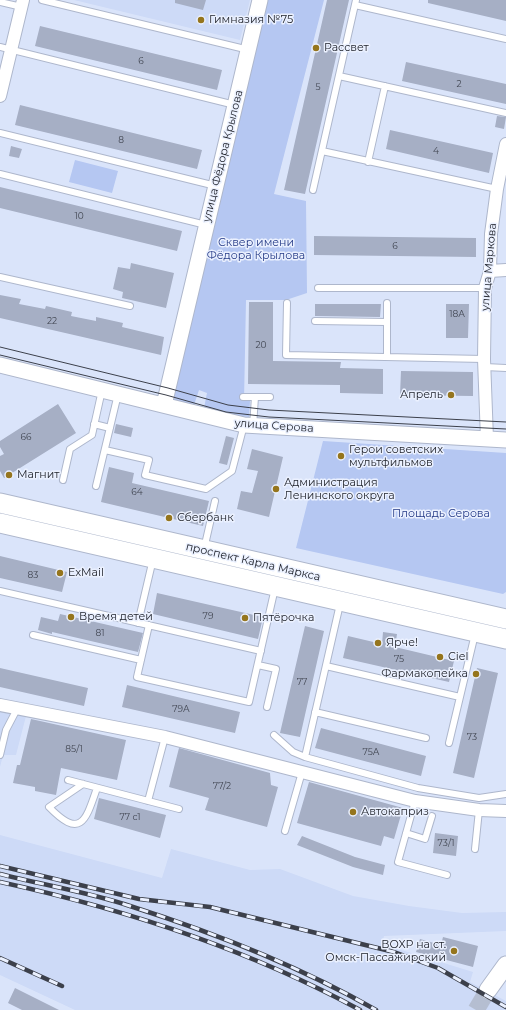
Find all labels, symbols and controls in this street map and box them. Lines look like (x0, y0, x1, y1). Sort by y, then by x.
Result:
place label: Гимназия №75 (209, 13, 293, 27)
marker: Гимназия №75 (196, 15, 206, 25)
place label: Рассвет (324, 41, 369, 55)
marker: Рассвет (311, 43, 321, 53)
house number: 6 (138, 56, 144, 66)
house number: 2 (456, 79, 462, 89)
house number: 5 (315, 82, 321, 92)
street label: улица Фёдора Крылова (200, 89, 246, 223)
house number: 8 (118, 135, 124, 145)
house number: 4 (433, 146, 439, 156)
house number: 10 (74, 211, 84, 221)
street label: улица Маркова (479, 223, 499, 311)
park label: Сквер имени Фёдора Крылова (207, 236, 305, 262)
house number: 6 (392, 241, 398, 251)
house number: 18А (449, 309, 465, 319)
house number: 22 (47, 316, 57, 326)
house number: 20 (255, 340, 267, 350)
place label: Апрель (400, 388, 443, 402)
marker: Апрель (446, 390, 456, 400)
street label: улица Серова (234, 417, 314, 435)
house number: 66 (21, 432, 31, 442)
place label: Герои советских мультфильмов (349, 443, 443, 469)
marker: Герои советских мультфильмов (336, 451, 346, 461)
place label: Магнит (17, 468, 59, 482)
marker: Магнит (4, 470, 14, 480)
place label: Администрация Ленинского округа (284, 476, 395, 502)
marker: Администрация Ленинского округа (271, 484, 281, 494)
house number: 64 (131, 487, 143, 497)
park label: Площадь Серова (392, 507, 490, 521)
place label: Сбербанк (177, 511, 234, 525)
marker: Сбербанк (164, 513, 174, 523)
street label: проспект Карла Маркса (184, 540, 322, 584)
place label: ExMail (68, 566, 104, 580)
marker: ExMail (55, 568, 65, 578)
house number: 83 (28, 570, 38, 580)
place label: Время детей (79, 610, 153, 624)
house number: 79 (203, 611, 213, 621)
place label: Пятёрочка (253, 611, 314, 625)
marker: Время детей (66, 612, 76, 622)
marker: Пятёрочка (240, 613, 250, 623)
house number: 81 (96, 628, 104, 638)
place label: Ярче! (386, 636, 418, 650)
marker: Ярче! (373, 638, 383, 648)
place label: Ciel (448, 650, 468, 664)
marker: Ciel (435, 652, 445, 662)
house number: 75 (394, 654, 404, 664)
place label: Фармакопейка (381, 667, 468, 681)
marker: Фармакопейка (471, 669, 481, 679)
house number: 77 (297, 677, 307, 687)
house number: 79А (172, 704, 190, 714)
house number: 73 (467, 732, 477, 742)
house number: 85/1 (65, 744, 83, 754)
house number: 75А (363, 747, 379, 757)
house number: 77/2 (213, 781, 231, 791)
place label: Автокаприз (361, 805, 429, 819)
marker: Автокаприз (348, 807, 358, 817)
house number: 77 с1 (119, 812, 141, 822)
house number: 73/1 (438, 838, 454, 848)
place label: ВОХР на ст. Омск-Пассажирский (325, 938, 446, 964)
marker: ВОХР на ст. Омск-Пассажирский (449, 946, 459, 956)

